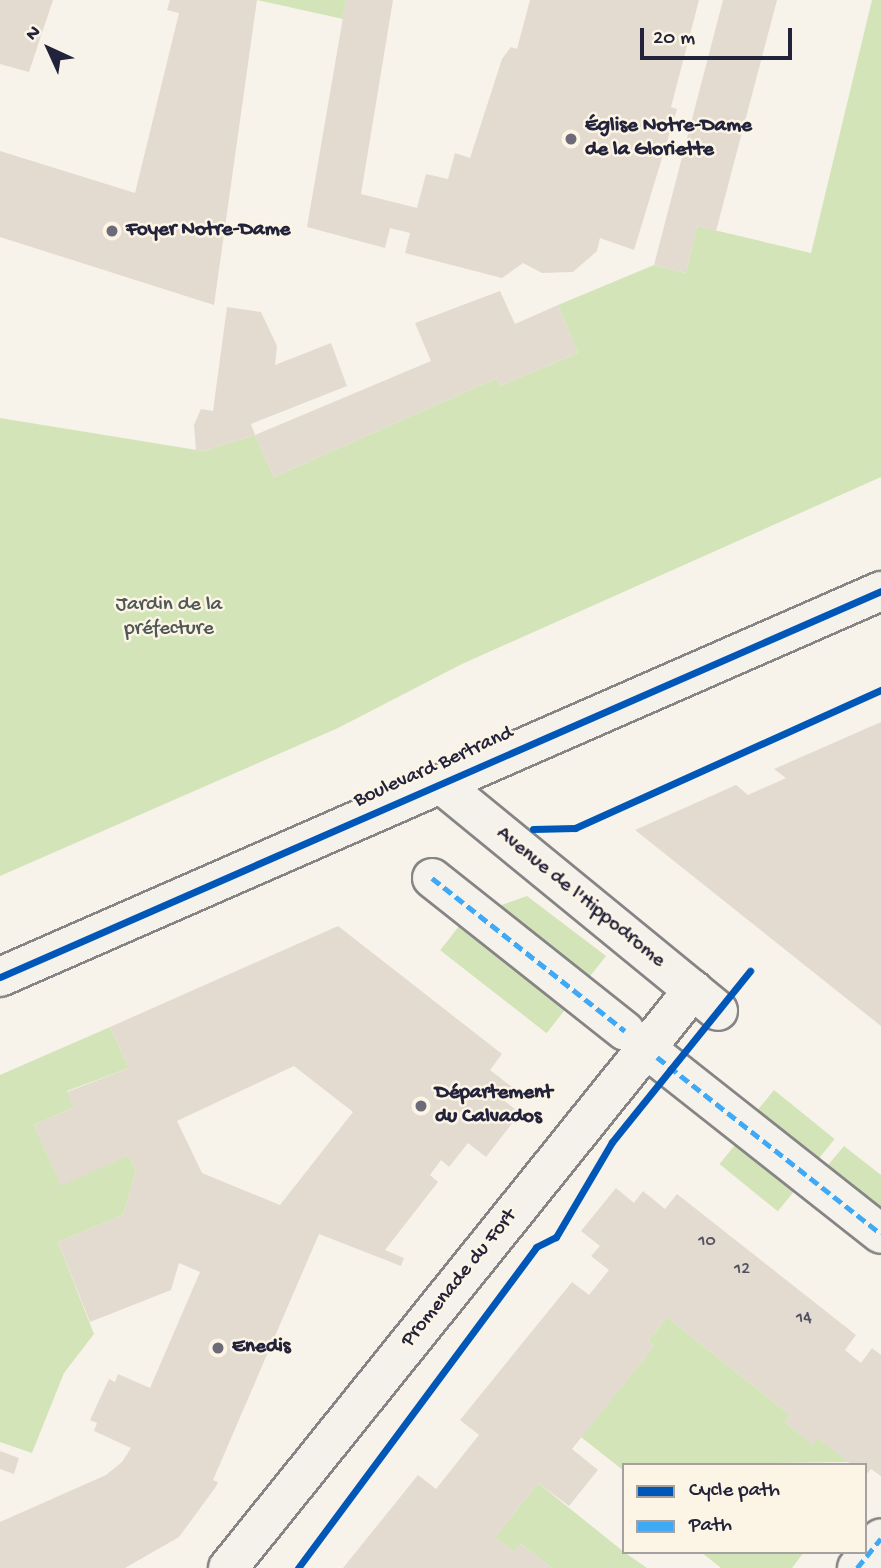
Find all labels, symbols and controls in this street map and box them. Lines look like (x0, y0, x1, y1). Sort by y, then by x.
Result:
north arrow (14, 14, 84, 84)
scale bar (643, 14, 795, 58)
text: N (21, 21, 46, 46)
text: 20 m (653, 27, 695, 52)
place label: Église Notre-Dame de la Gloriette (585, 114, 752, 164)
marker: Église Notre-Dame de la Gloriette (563, 131, 579, 147)
place label: Foyer Notre-Dame (126, 218, 290, 244)
marker: Foyer Notre-Dame (104, 223, 120, 239)
park label: Jardin de la préfecture (116, 593, 222, 643)
street label: Boulevard Bertrand (351, 722, 517, 814)
street label: Avenue de l'Hippodrome (490, 822, 670, 974)
place label: Département du Calvados (435, 1081, 553, 1131)
marker: Département du Calvados (413, 1098, 429, 1114)
street label: Promenade du Fort (397, 1205, 523, 1353)
house number: 10 (698, 1231, 716, 1253)
house number: 12 (734, 1259, 750, 1281)
house number: 14 (796, 1308, 812, 1330)
place label: Enedis (232, 1335, 290, 1361)
marker: Enedis (210, 1340, 226, 1356)
legend (622, 1463, 867, 1554)
text: Cycle path (689, 1479, 780, 1504)
text: Path (689, 1514, 732, 1539)

